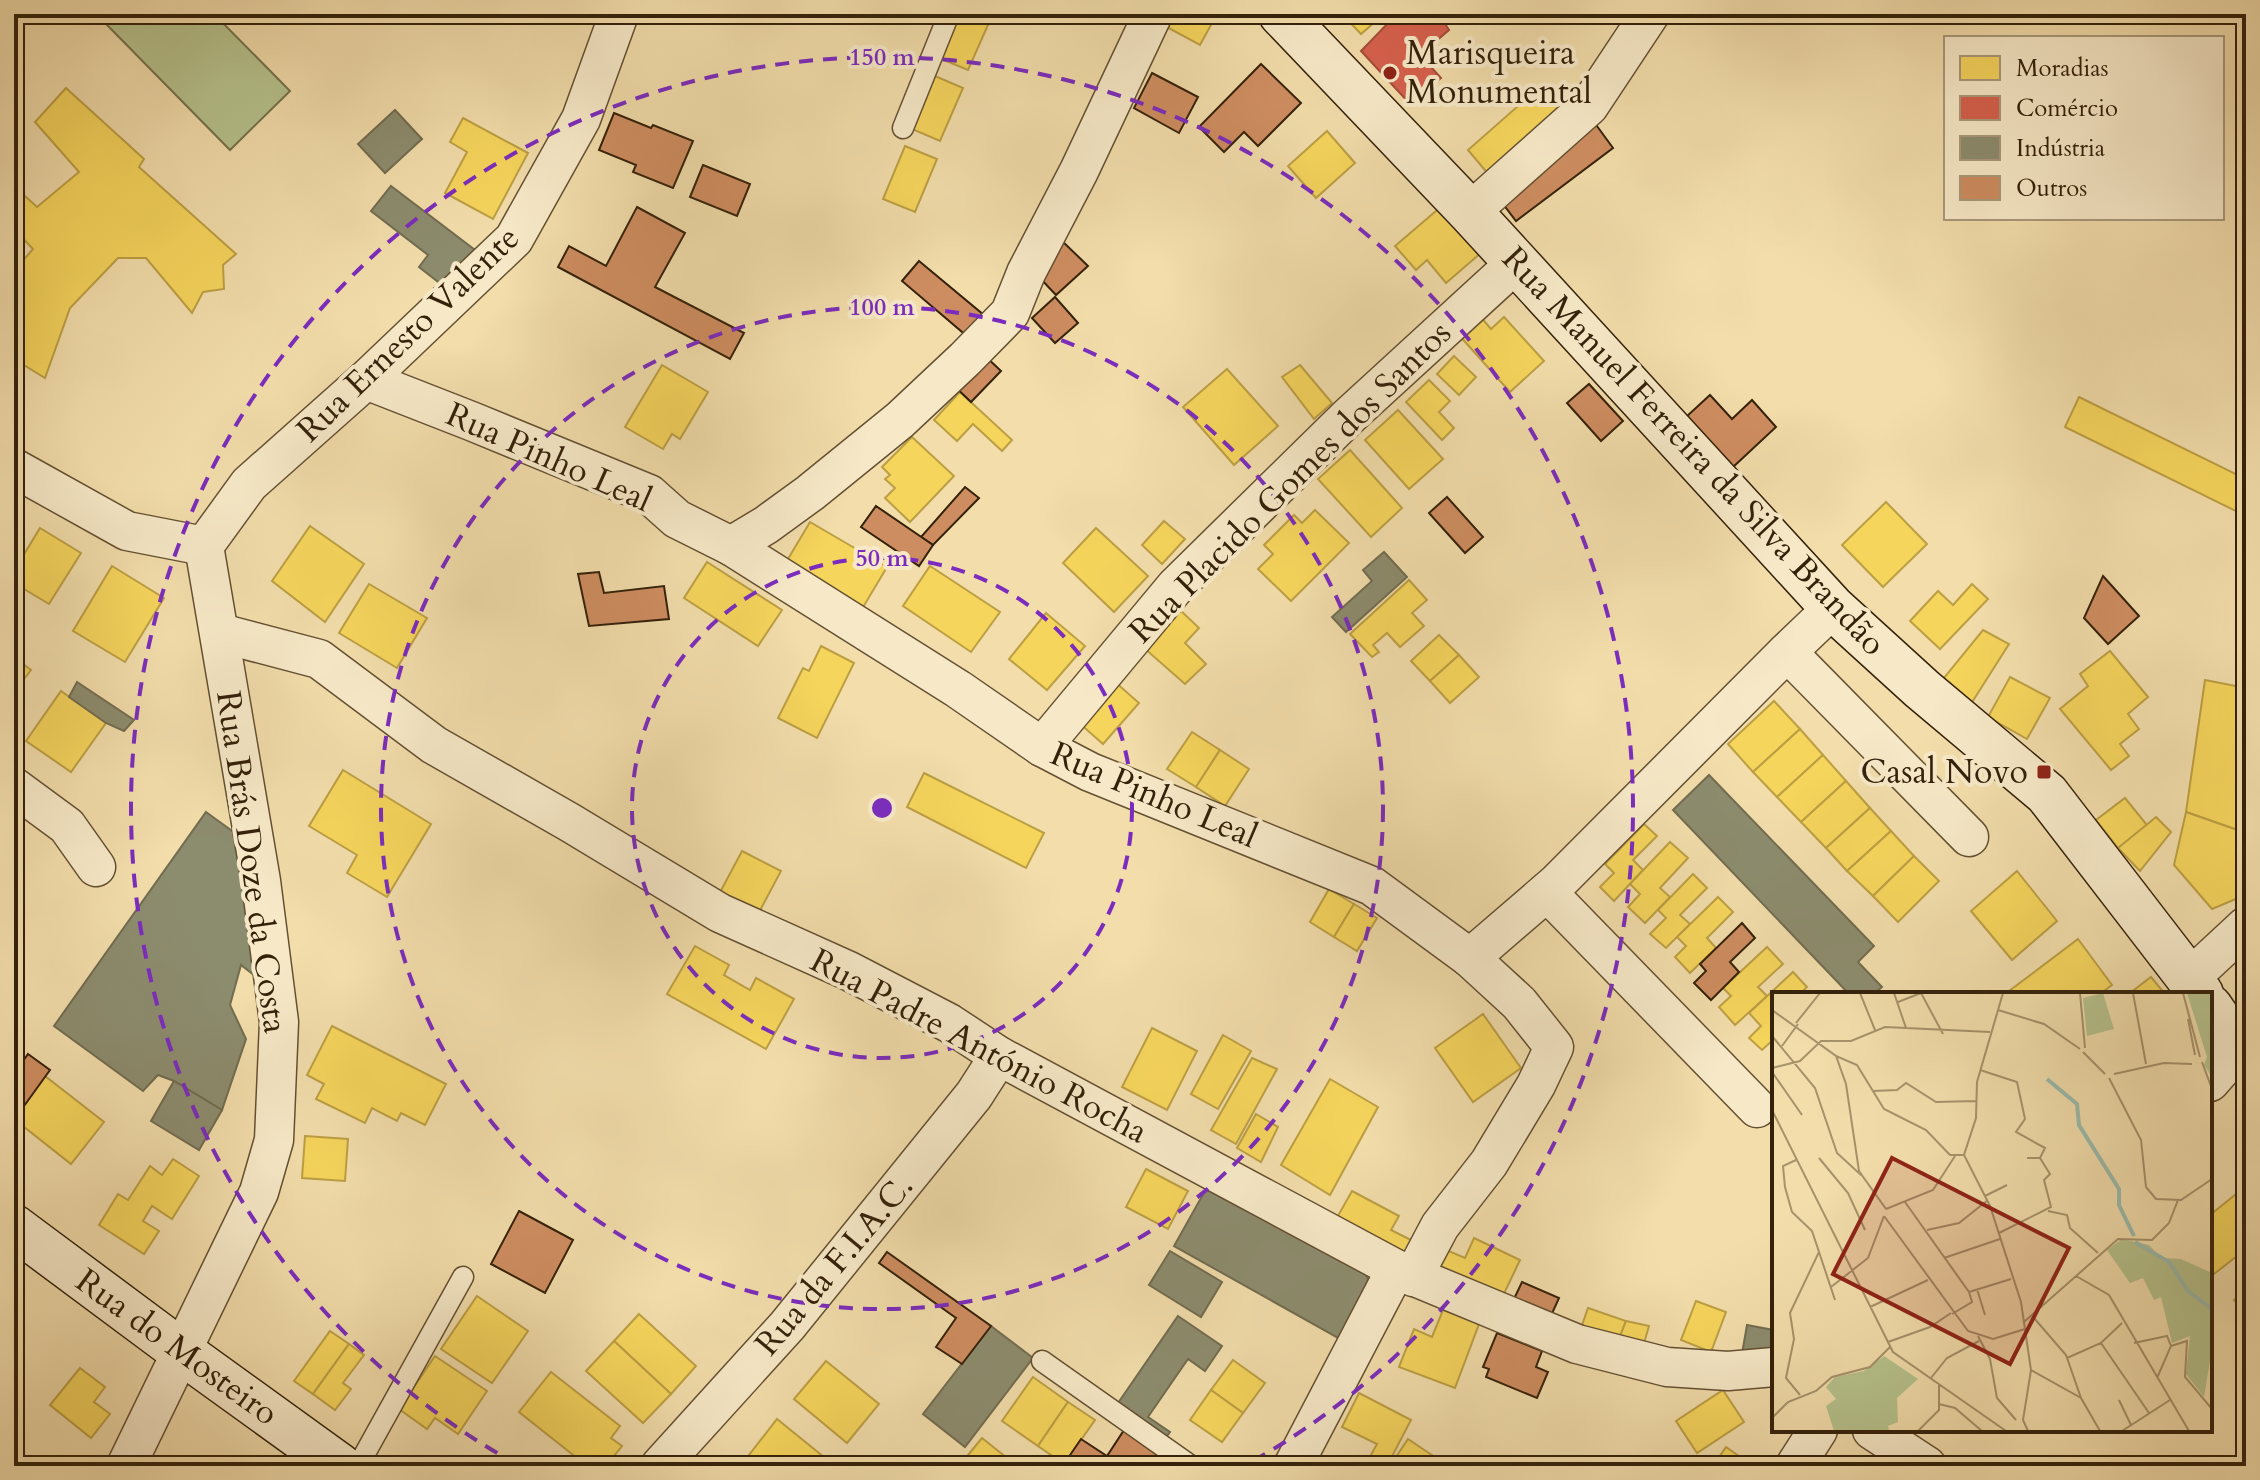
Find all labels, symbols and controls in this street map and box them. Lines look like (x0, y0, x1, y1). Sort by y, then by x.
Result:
place label: Marisqueira Monumental (1406, 30, 1592, 115)
legend (1944, 36, 2224, 220)
text: 150 m (849, 41, 916, 74)
text: Moradias (2016, 52, 2109, 85)
marker: Marisqueira Monumental (1381, 64, 1399, 82)
text: Comércio (2016, 92, 2118, 125)
text: Indústria (2016, 132, 2106, 165)
text: Outros (2016, 172, 2087, 205)
street label: Rua Ernesto Valente (287, 216, 529, 452)
street label: Rua Manuel Ferreira da Silva Brandão (1492, 236, 1896, 666)
text: 100 m (849, 291, 916, 324)
street label: Rua Placido Gomes dos Santos (1119, 311, 1461, 653)
street label: Rua Pinho Leal (439, 391, 659, 523)
text: 50 m (855, 542, 909, 575)
street label: Rua Brás Doze da Costa (205, 688, 299, 1037)
street label: Rua Pinho Leal (1043, 731, 1265, 859)
place label: Casal Novo (1861, 749, 2028, 795)
marker: Casal Novo (2035, 763, 2053, 781)
centre of rings (868, 794, 896, 822)
street label: Rua Padre António Rocha (802, 937, 1156, 1155)
inset map (1772, 992, 2212, 1432)
street label: Rua da F.I.A.C. (744, 1165, 924, 1365)
street label: Rua do Mosteiro (66, 1258, 288, 1436)

